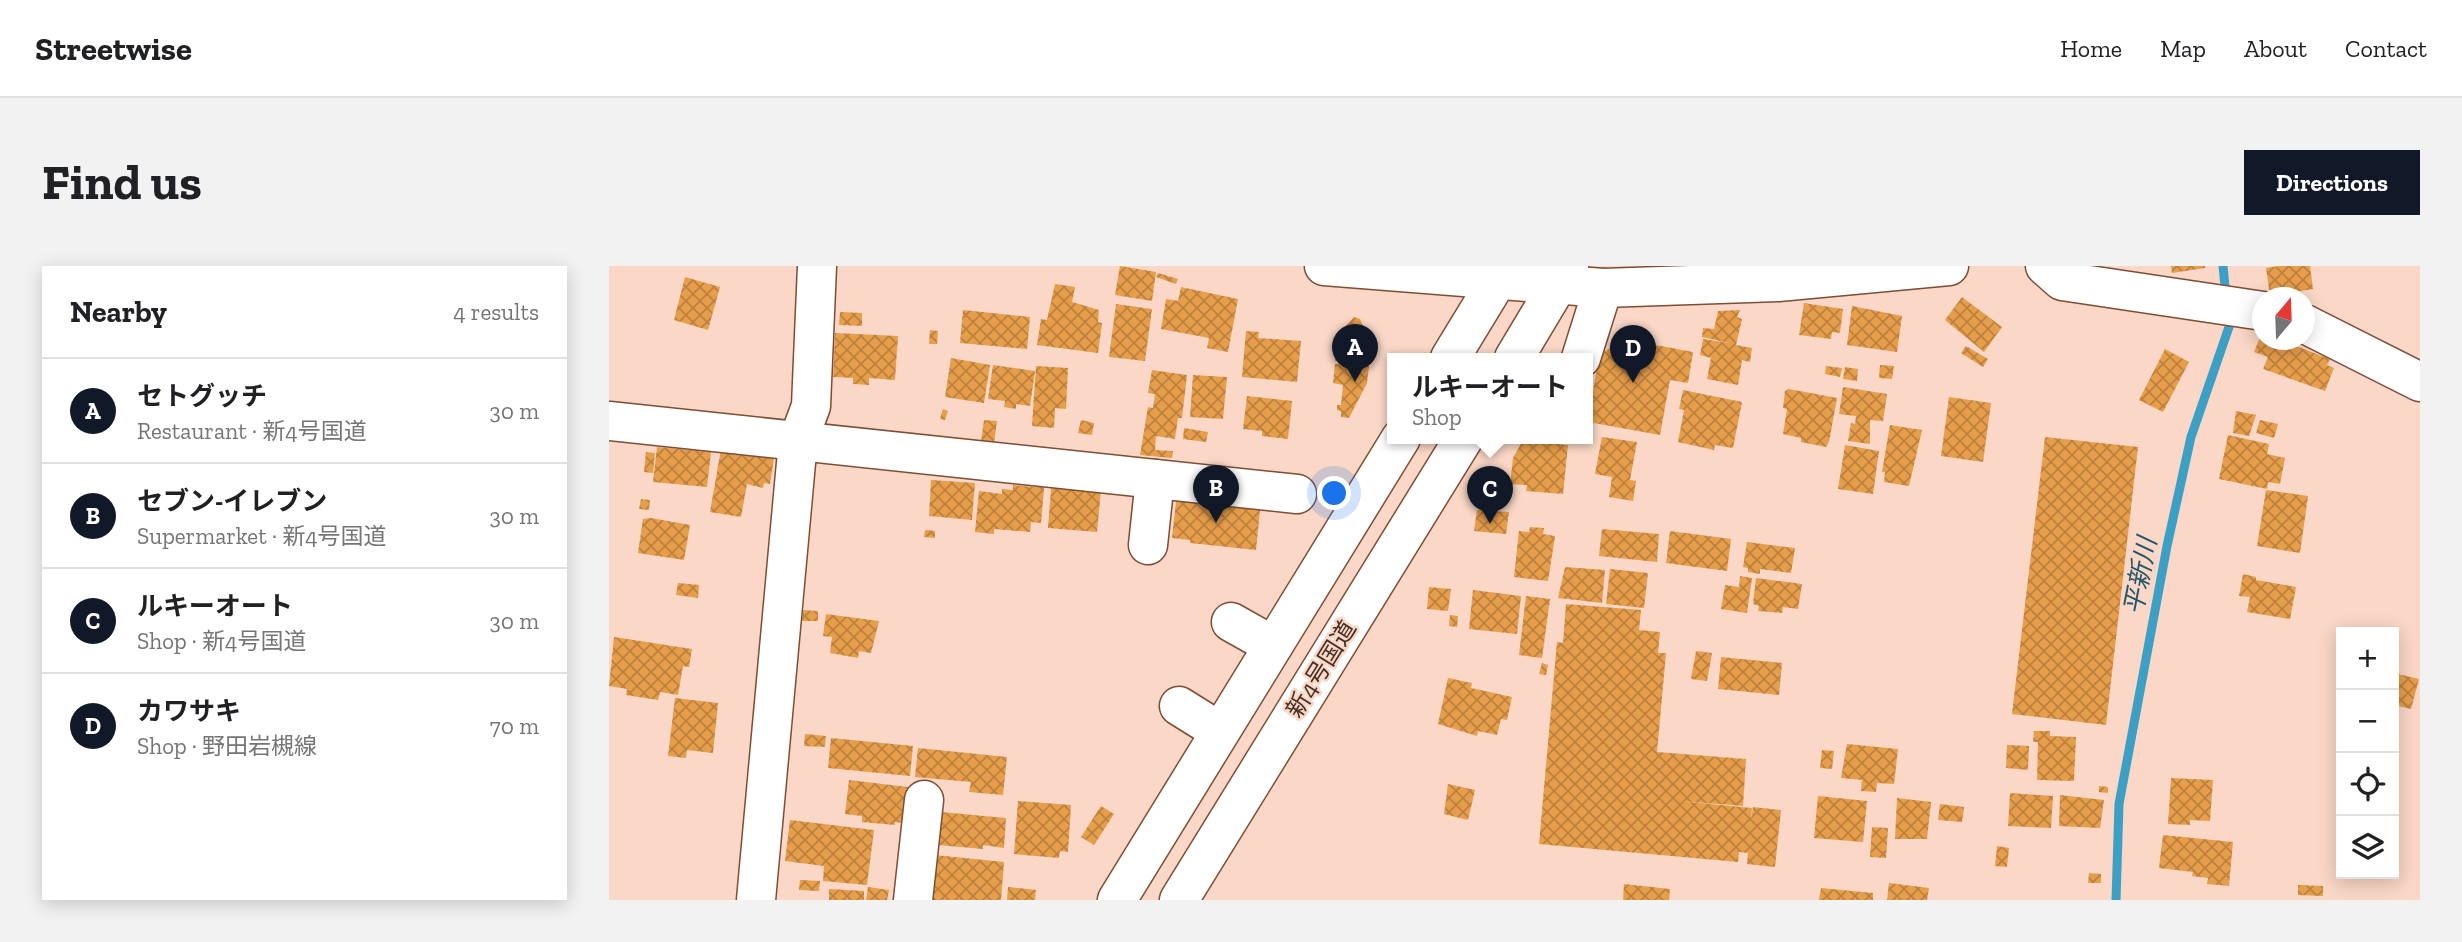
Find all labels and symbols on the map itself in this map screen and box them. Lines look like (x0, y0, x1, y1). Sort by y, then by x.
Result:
north arrow (2252, 287, 2315, 350)
pin: A (1332, 324, 1378, 382)
pin: D (1610, 325, 1656, 383)
pin: B (1193, 465, 1239, 523)
pin: C (1467, 466, 1513, 524)
your location (1317, 476, 1351, 510)
water label: 平新川 (2117, 532, 2164, 617)
street label: 新4号国道 (1279, 615, 1362, 723)

